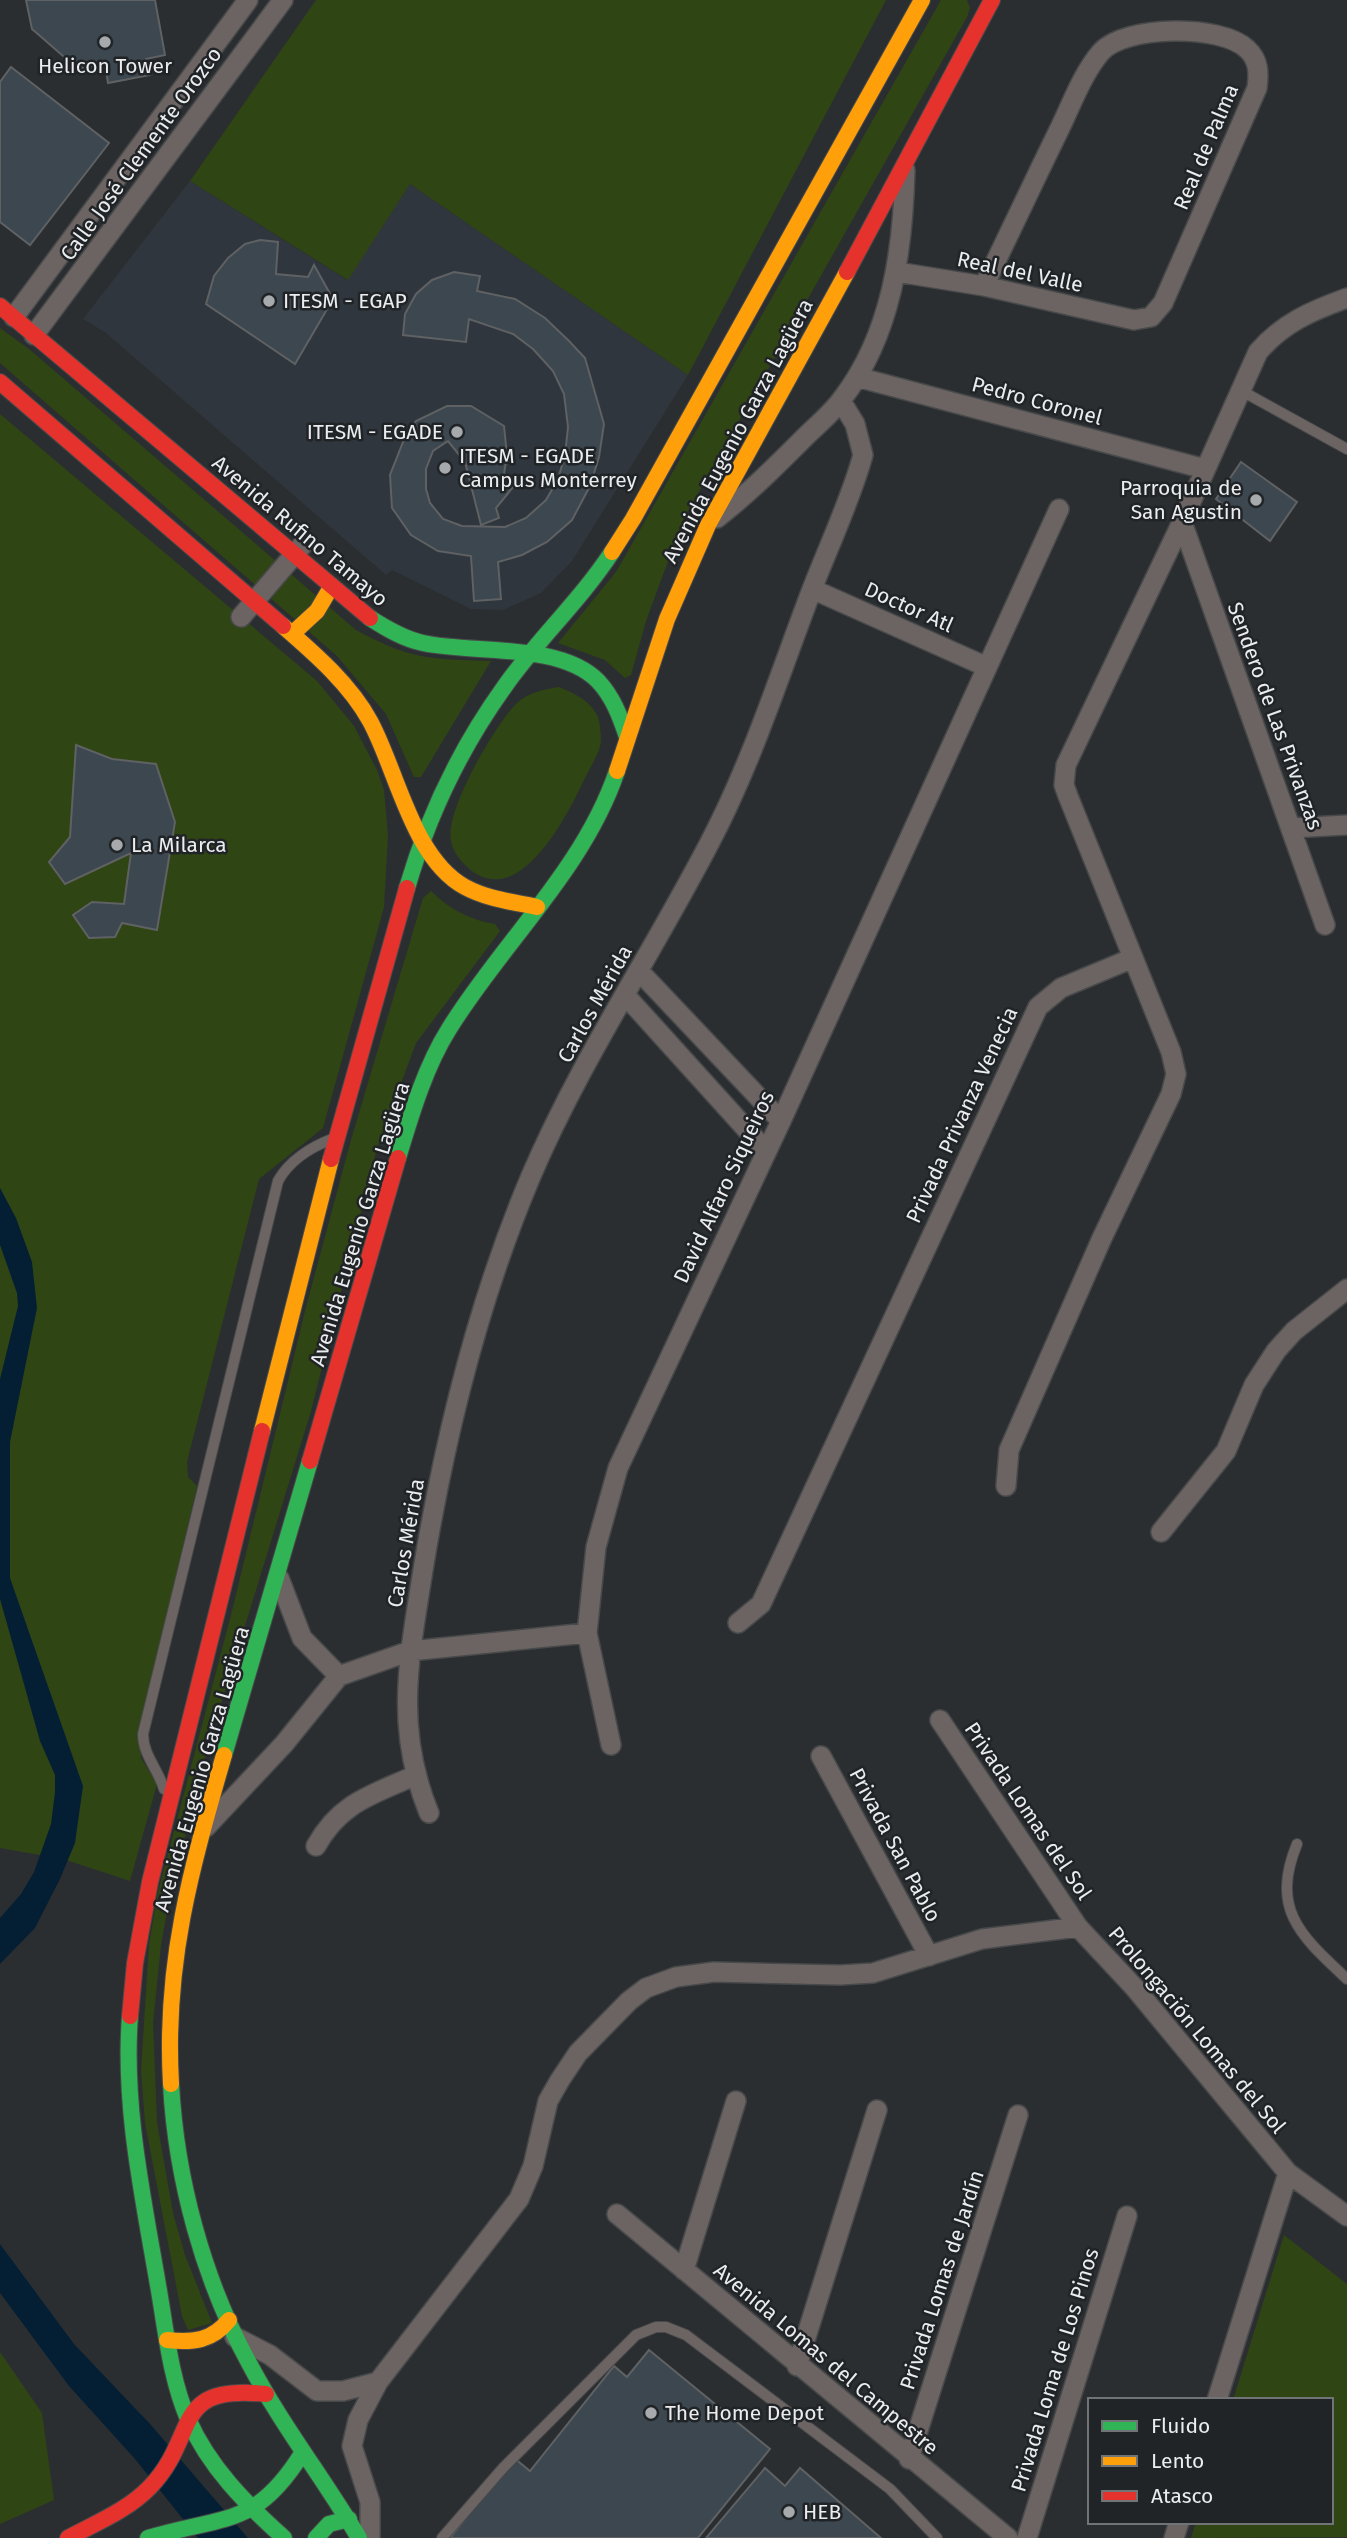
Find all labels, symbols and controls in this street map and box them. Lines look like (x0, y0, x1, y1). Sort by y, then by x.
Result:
marker: Helicon Tower (97, 34, 113, 50)
street label: Calle José Clemente Orozco (55, 42, 227, 266)
place label: Helicon Tower (38, 53, 172, 79)
street label: Real de Palma (1168, 80, 1244, 214)
street label: Real del Valle (955, 246, 1085, 298)
place label: ITESM - EGAP (283, 288, 407, 314)
marker: ITESM - EGAP (261, 293, 277, 309)
street label: Avenida Eugenio Garza Lagüera (657, 294, 819, 568)
street label: Pedro Coronel (969, 371, 1105, 431)
place label: ITESM - EGADE (307, 419, 443, 445)
marker: ITESM - EGADE (449, 424, 465, 440)
place label: ITESM - EGADE Campus Monterrey (459, 443, 638, 493)
street label: Avenida Rufino Tamayo (207, 450, 393, 612)
marker: ITESM - EGADE Campus Monterrey (437, 460, 453, 476)
place label: Parroquia de San Agustin (1120, 475, 1242, 525)
marker: Parroquia de San Agustin (1248, 492, 1264, 508)
street label: Doctor Atl (861, 576, 957, 638)
street label: Sendero de Las Privanzas (1222, 599, 1328, 834)
place label: La Milarca (131, 832, 227, 858)
marker: La Milarca (109, 837, 125, 853)
street label: Carlos Mérida (552, 941, 638, 1067)
street label: Privada Privanza Venecia (900, 1003, 1024, 1227)
street label: Avenida Eugenio Garza Lagüera (304, 1079, 416, 1369)
street label: David Alfaro Siqueiros (668, 1086, 780, 1287)
street label: Carlos Mérida (382, 1476, 430, 1610)
street label: Avenida Eugenio Garza Lagüera (149, 1623, 255, 1915)
street label: Privada Lomas del Sol (959, 1717, 1097, 1905)
street label: Privada San Pablo (843, 1764, 947, 1926)
street label: Prolongación Lomas del Sol (1103, 1921, 1291, 2139)
street label: Privada Lomas de Jardín (894, 2167, 990, 2393)
street label: Privada Loma de Los Pinos (1005, 2245, 1105, 2495)
street label: Avenida Lomas del Campestre (708, 2257, 944, 2461)
legend (1088, 2398, 1333, 2524)
place label: The Home Depot (665, 2400, 824, 2426)
marker: The Home Depot (643, 2405, 659, 2421)
text: Fluido (1151, 2413, 1210, 2439)
text: Lento (1151, 2448, 1204, 2474)
text: Atasco (1151, 2483, 1213, 2509)
place label: HEB (803, 2499, 841, 2525)
marker: HEB (781, 2504, 797, 2520)

